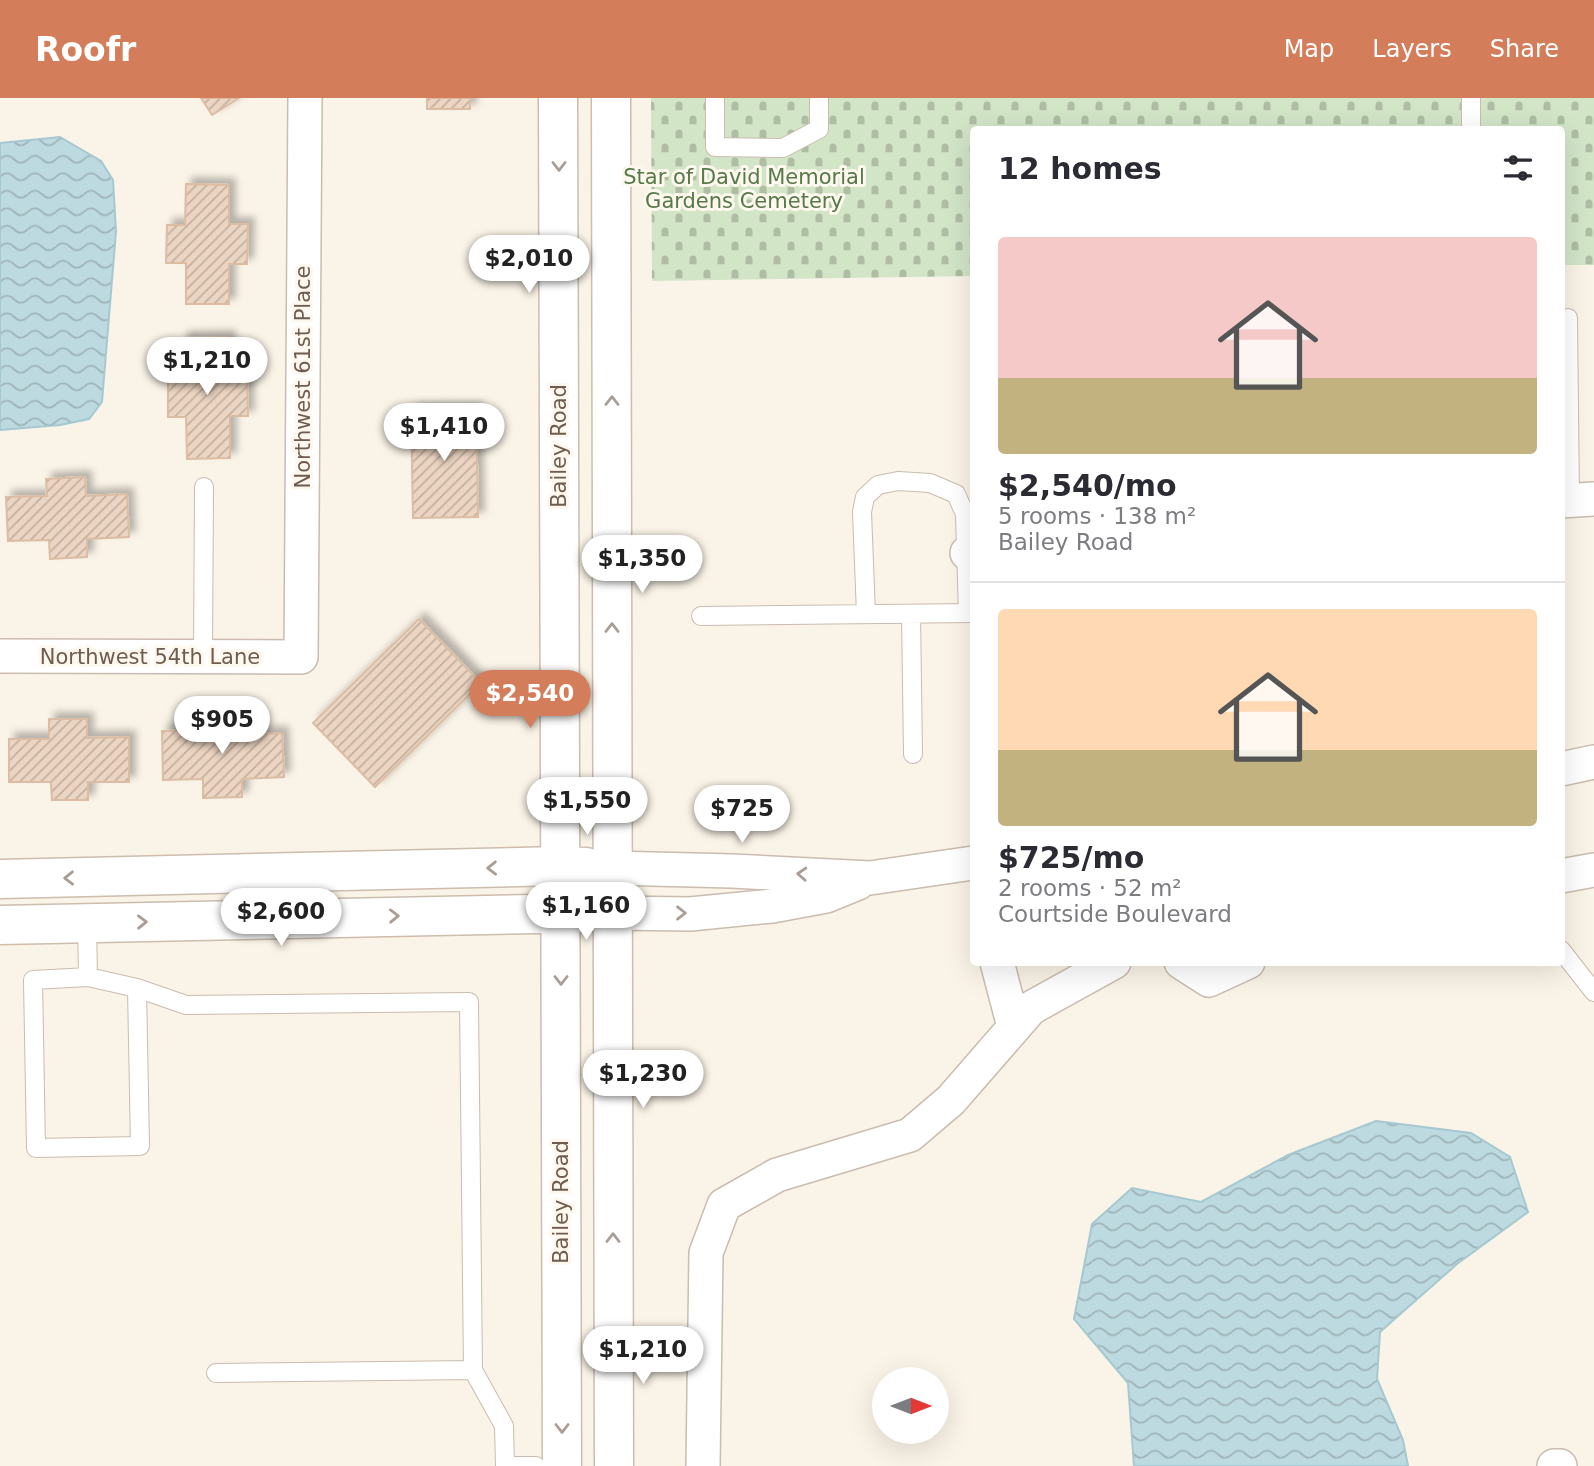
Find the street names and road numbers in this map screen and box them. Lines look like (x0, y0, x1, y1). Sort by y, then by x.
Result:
street label: Northwest 61st Place (291, 265, 315, 489)
street label: Bailey Road (547, 384, 571, 508)
street label: Northwest 54th Lane (40, 645, 260, 669)
street label: Bailey Road (549, 1140, 573, 1264)

